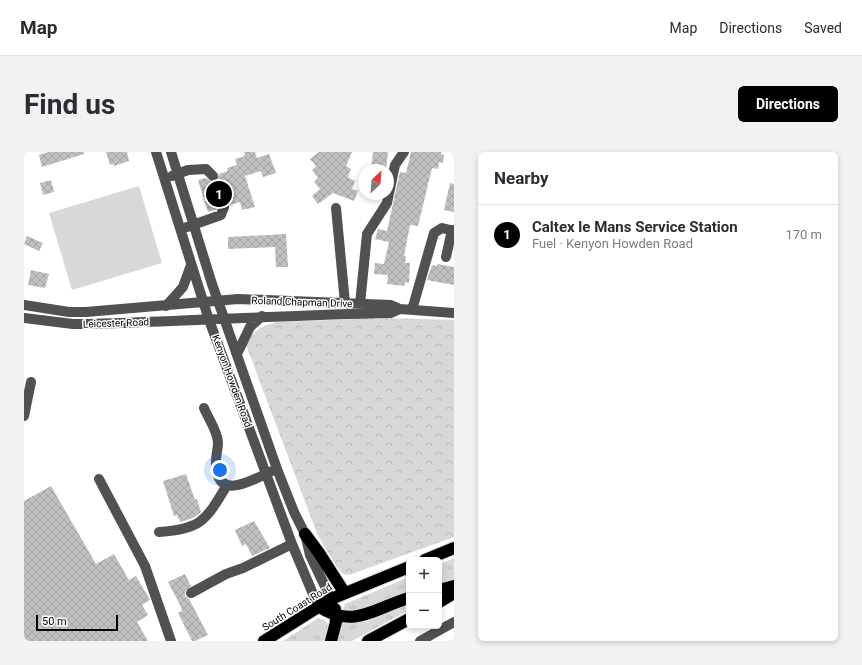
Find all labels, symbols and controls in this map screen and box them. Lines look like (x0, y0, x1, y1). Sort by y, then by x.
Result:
text: Map (20, 16, 58, 39)
text: Map (670, 20, 697, 36)
text: Directions (719, 20, 782, 36)
text: Saved (804, 20, 842, 36)
button: Directions (738, 86, 838, 122)
text: Find us (24, 88, 115, 121)
north arrow (358, 164, 394, 200)
text: Nearby (494, 168, 549, 188)
pin: 1 (206, 179, 232, 209)
text: Caltex le Mans Service Station (532, 218, 738, 236)
text: 1 (503, 227, 511, 242)
text: 170 m (785, 227, 822, 242)
text: Fuel · Kenyon Howden Road (532, 236, 693, 251)
street label: Roland Chapman Drive (251, 295, 353, 309)
street label: Leicester Road (83, 316, 149, 330)
street label: Kenyon Howden Road (210, 333, 254, 429)
your location (210, 460, 230, 480)
map controls (406, 557, 442, 629)
button: + (406, 557, 442, 593)
street label: South Coast Road (260, 581, 334, 633)
button: − (406, 593, 442, 629)
scale bar (36, 613, 118, 632)
text: 50 m (42, 615, 67, 628)

